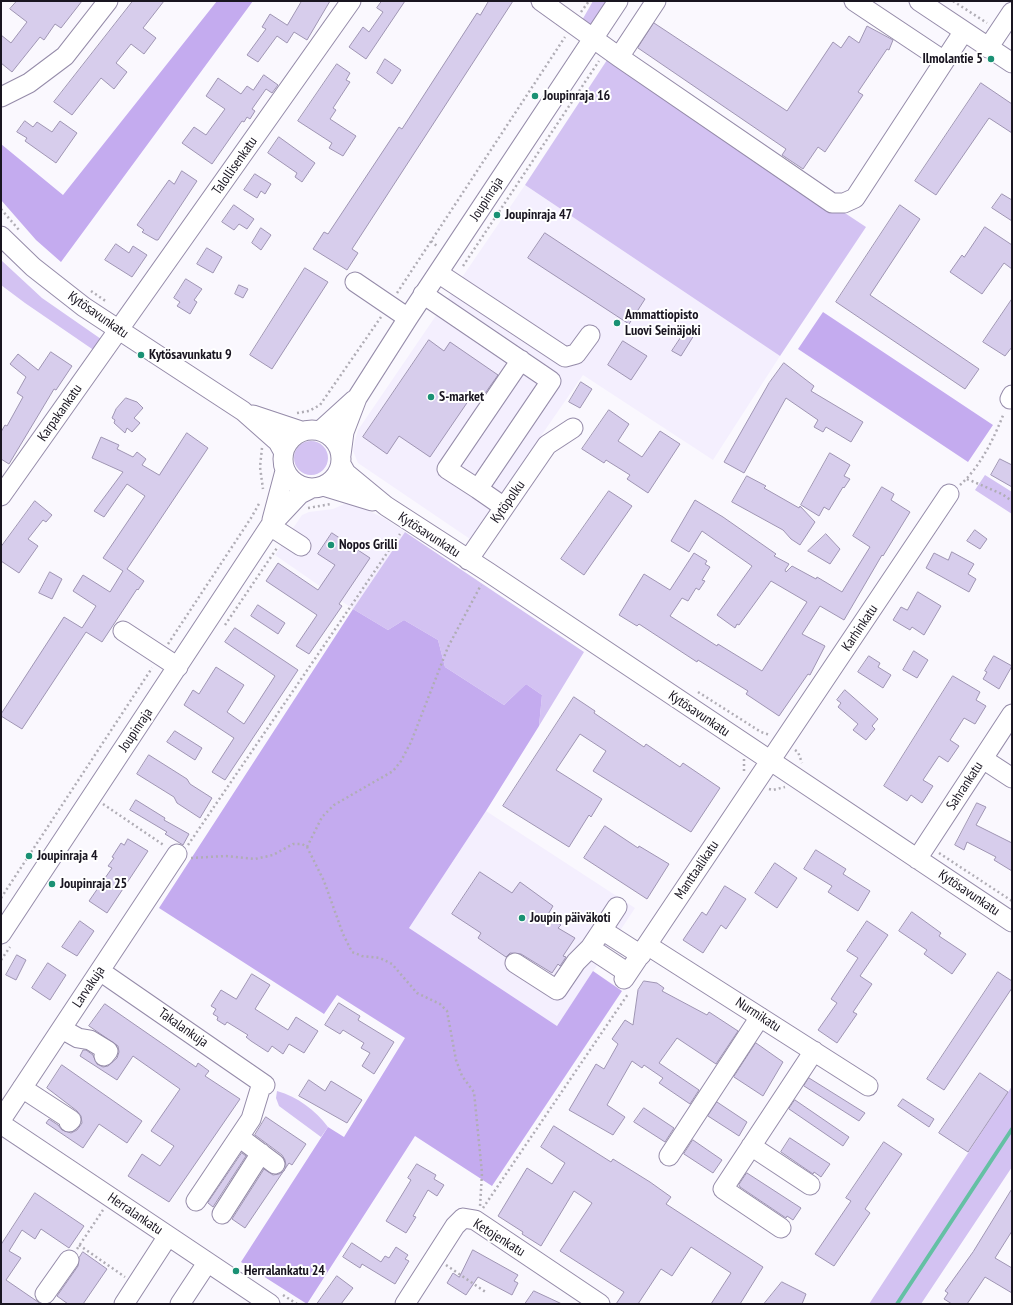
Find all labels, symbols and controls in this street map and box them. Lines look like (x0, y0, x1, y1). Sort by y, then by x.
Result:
place label: Ilmolantie 5 (923, 51, 983, 67)
marker: Ilmolantie 5 (986, 54, 996, 64)
place label: Joupinraja 16 (543, 88, 610, 104)
marker: Joupinraja 16 (530, 91, 540, 101)
street label: Talollisenkatu (209, 134, 261, 198)
street label: Joupinraja (467, 174, 507, 224)
place label: Joupinraja 47 (505, 207, 572, 223)
marker: Joupinraja 47 (492, 210, 502, 220)
street label: Kytösavunkatu (64, 288, 132, 342)
place label: Ammattiopisto Luovi Seinäjoki (625, 307, 701, 340)
marker: Ammattiopisto Luovi Seinäjoki (612, 318, 622, 328)
place label: Kytösavunkatu 9 (149, 347, 232, 363)
marker: Kytösavunkatu 9 (136, 350, 146, 360)
street label: Karpakankatu (34, 381, 86, 445)
place label: S-market (439, 389, 484, 405)
marker: S-market (426, 392, 436, 402)
street label: Kytöpolku (487, 477, 529, 527)
street label: Kytösavunkatu (395, 509, 463, 561)
place label: Nopos Grilli (339, 537, 397, 553)
marker: Nopos Grilli (326, 540, 336, 550)
street label: Karhinkatu (838, 602, 882, 654)
street label: Kytösavunkatu (665, 687, 733, 741)
street label: Joupinraja (115, 705, 157, 755)
street label: Sahrankatu (943, 759, 987, 813)
street label: Manttaalikatu (671, 838, 723, 902)
place label: Joupinraja 4 (37, 848, 98, 864)
marker: Joupinraja 4 (24, 851, 34, 861)
street label: Kytösavunkatu (935, 866, 1003, 920)
place label: Joupinraja 25 (60, 876, 127, 892)
marker: Joupinraja 25 (47, 879, 57, 889)
place label: Joupin päiväkoti (530, 910, 611, 926)
marker: Joupin päiväkoti (517, 913, 527, 923)
street label: Larvakuja (69, 963, 109, 1011)
street label: Nurmikatu (732, 994, 784, 1036)
street label: Takalankuja (155, 1005, 211, 1051)
street label: Herralankatu (104, 1190, 166, 1238)
street label: Ketojenkatu (470, 1216, 528, 1260)
place label: Herralankatu 24 (244, 1263, 325, 1279)
marker: Herralankatu 24 (231, 1266, 241, 1276)

